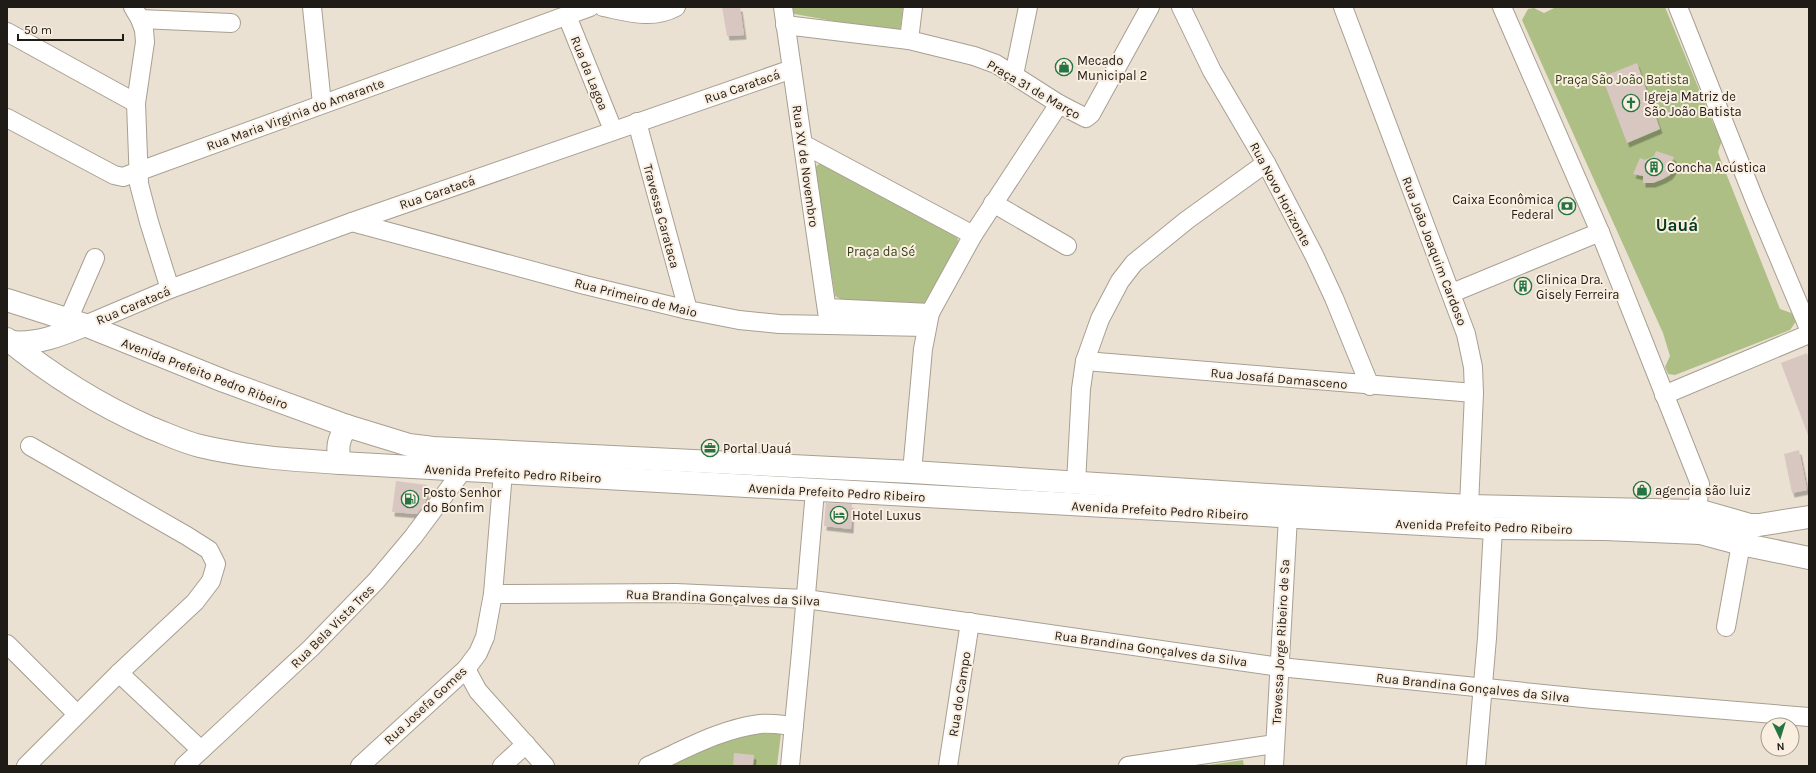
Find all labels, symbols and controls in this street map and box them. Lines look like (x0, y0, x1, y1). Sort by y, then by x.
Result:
scale bar (18, 16, 123, 42)
text: 50 m (24, 23, 52, 37)
street label: Rua da Lagoa (568, 34, 611, 113)
place label: Mecado Municipal 2 (1077, 53, 1147, 83)
street label: Praça 31 de Março (984, 57, 1083, 122)
shop icon: Mecado Municipal 2 (1054, 57, 1074, 77)
street label: Rua Caratacá (702, 67, 782, 106)
park label: Praça São João Batista (1555, 72, 1689, 87)
street label: Rua Maria Virginia do Amarante (204, 75, 386, 154)
place label: Igreja Matriz de São João Batista (1644, 89, 1742, 119)
church icon: Igreja Matriz de São João Batista (1621, 93, 1641, 113)
street label: Rua XV de Novembro (790, 104, 822, 228)
street label: Rua Novo Horizonte (1247, 140, 1315, 249)
building icon: Concha Acústica (1644, 157, 1664, 177)
place label: Concha Acústica (1667, 160, 1766, 175)
street label: Travessa Carataca (640, 162, 683, 270)
street label: Rua Caratacá (397, 173, 477, 212)
street label: Rua João Joaquim Cardoso (1398, 175, 1470, 328)
place label: Caixa Econômica Federal (1452, 192, 1554, 222)
bank icon: Caixa Econômica Federal (1557, 196, 1577, 216)
district label: Uauá (1656, 215, 1698, 235)
park label: Praça da Sé (847, 244, 916, 259)
place label: Clinica Dra. Gisely Ferreira (1536, 272, 1619, 302)
street label: Rua Primeiro de Maio (573, 275, 699, 320)
building icon: Clinica Dra. Gisely Ferreira (1513, 276, 1533, 296)
street label: Rua Caratacá (94, 283, 172, 328)
street label: Avenida Prefeito Pedro Ribeiro (119, 335, 290, 412)
street label: Rua Josafá Damasceno (1210, 365, 1348, 392)
office icon: Portal Uauá (700, 438, 720, 458)
place label: Portal Uauá (723, 441, 791, 456)
street label: Avenida Prefeito Pedro Ribeiro (424, 461, 602, 486)
street label: Avenida Prefeito Pedro Ribeiro (748, 480, 926, 505)
shop icon: agencia são luiz (1632, 480, 1652, 500)
place label: agencia são luiz (1655, 483, 1751, 498)
place label: Posto Senhor do Bonfim (423, 485, 502, 515)
fuel station icon: Posto Senhor do Bonfim (400, 489, 420, 509)
street label: Avenida Prefeito Pedro Ribeiro (1071, 498, 1249, 523)
hotel icon: Hotel Luxus (829, 505, 849, 525)
place label: Hotel Luxus (852, 508, 922, 523)
street label: Avenida Prefeito Pedro Ribeiro (1395, 516, 1573, 537)
street label: Travessa Jorge Ribeiro de Sa (1269, 559, 1292, 725)
street label: Rua Bela Vista Tres (288, 581, 377, 671)
street label: Rua Brandina Gonçalves da Silva (626, 587, 820, 608)
street label: Rua Brandina Gonçalves da Silva (1054, 628, 1248, 669)
street label: Rua do Campo (945, 650, 974, 738)
street label: Rua Josefa Gomes (381, 663, 470, 748)
street label: Rua Brandina Gonçalves da Silva (1375, 670, 1570, 705)
north arrow (1760, 717, 1800, 757)
text: N (1776, 740, 1785, 753)

